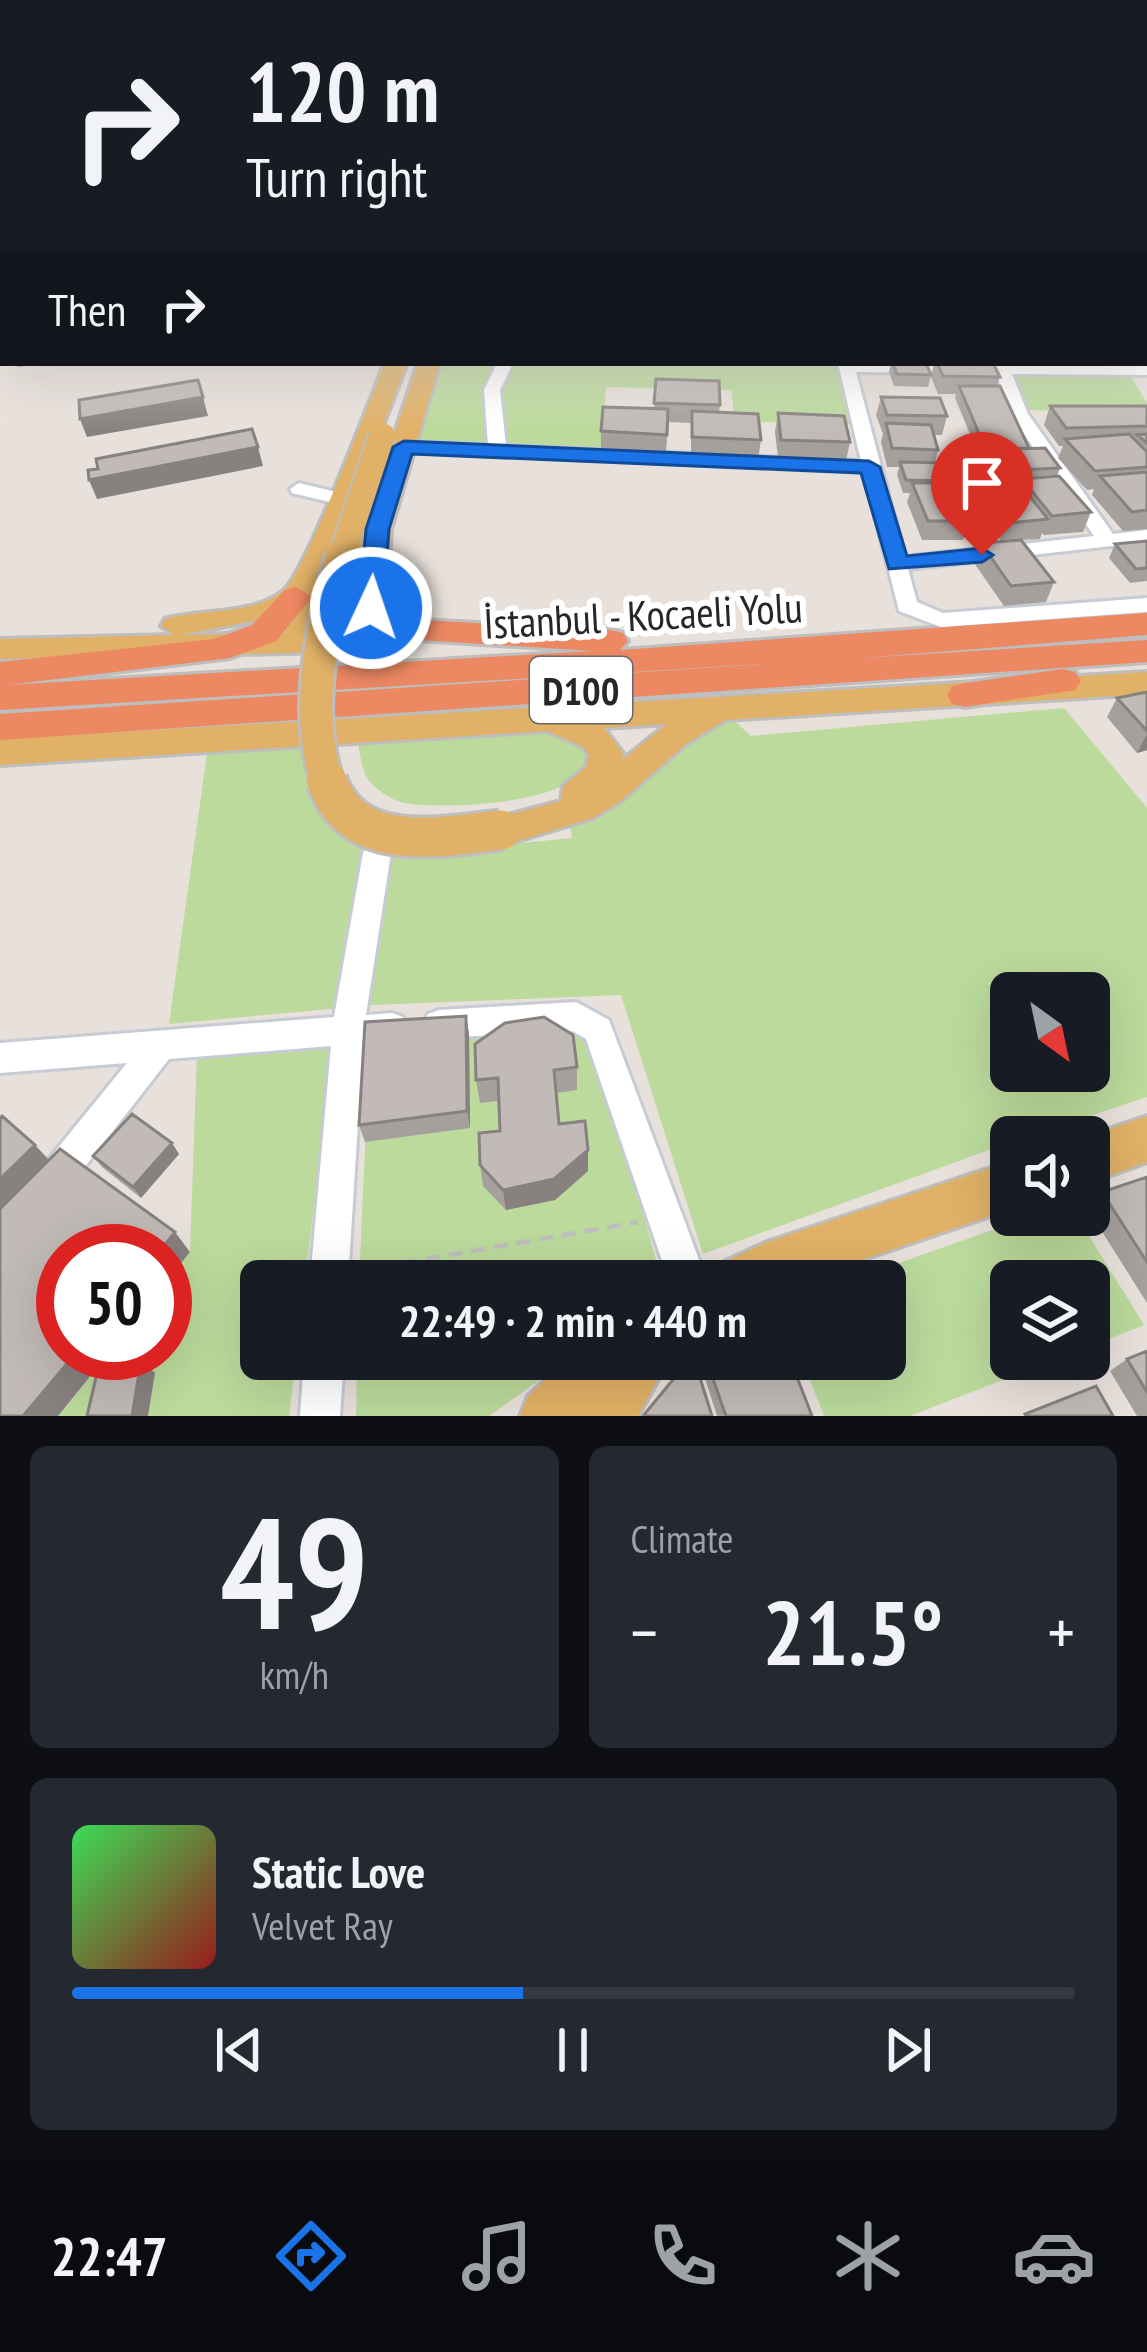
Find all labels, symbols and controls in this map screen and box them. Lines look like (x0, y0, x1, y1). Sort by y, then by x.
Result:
text: 120 m (246, 36, 439, 145)
icon: right (48, 48, 204, 204)
text: Turn right (246, 142, 427, 212)
icon: right (150, 276, 216, 342)
text: Then (48, 280, 126, 338)
pin (931, 432, 1033, 555)
icon: arrive (949, 450, 1015, 516)
position arrow (308, 545, 434, 671)
street label: İstanbul - Kocaeli Yolu (482, 579, 804, 651)
road number: D100 (530, 657, 632, 723)
north arrow (990, 972, 1110, 1092)
map controls (990, 972, 1110, 1380)
button: sound (990, 1116, 1110, 1236)
speed limit sign: 50 (36, 1224, 192, 1380)
button: layers (990, 1260, 1110, 1380)
text: 22:49 · 2 min · 440 m (399, 1291, 747, 1349)
text: 49 (220, 1470, 369, 1672)
text: Climate (631, 1513, 733, 1564)
text: 21.5° (762, 1573, 943, 1690)
text: − (631, 1589, 658, 1674)
text: + (1048, 1589, 1075, 1674)
text: km/h (260, 1649, 329, 1700)
text: Static Love (252, 1842, 425, 1900)
text: Velvet Ray (252, 1900, 393, 1951)
icon: previous (206, 2017, 272, 2083)
icon: pause (540, 2017, 606, 2083)
icon: next (875, 2017, 941, 2083)
icon: directions (269, 2214, 353, 2298)
icon: music (455, 2214, 539, 2298)
icon: phone (641, 2214, 725, 2298)
icon: climate (826, 2214, 910, 2298)
icon: car (1012, 2214, 1096, 2298)
text: 22:47 (51, 2221, 168, 2291)

